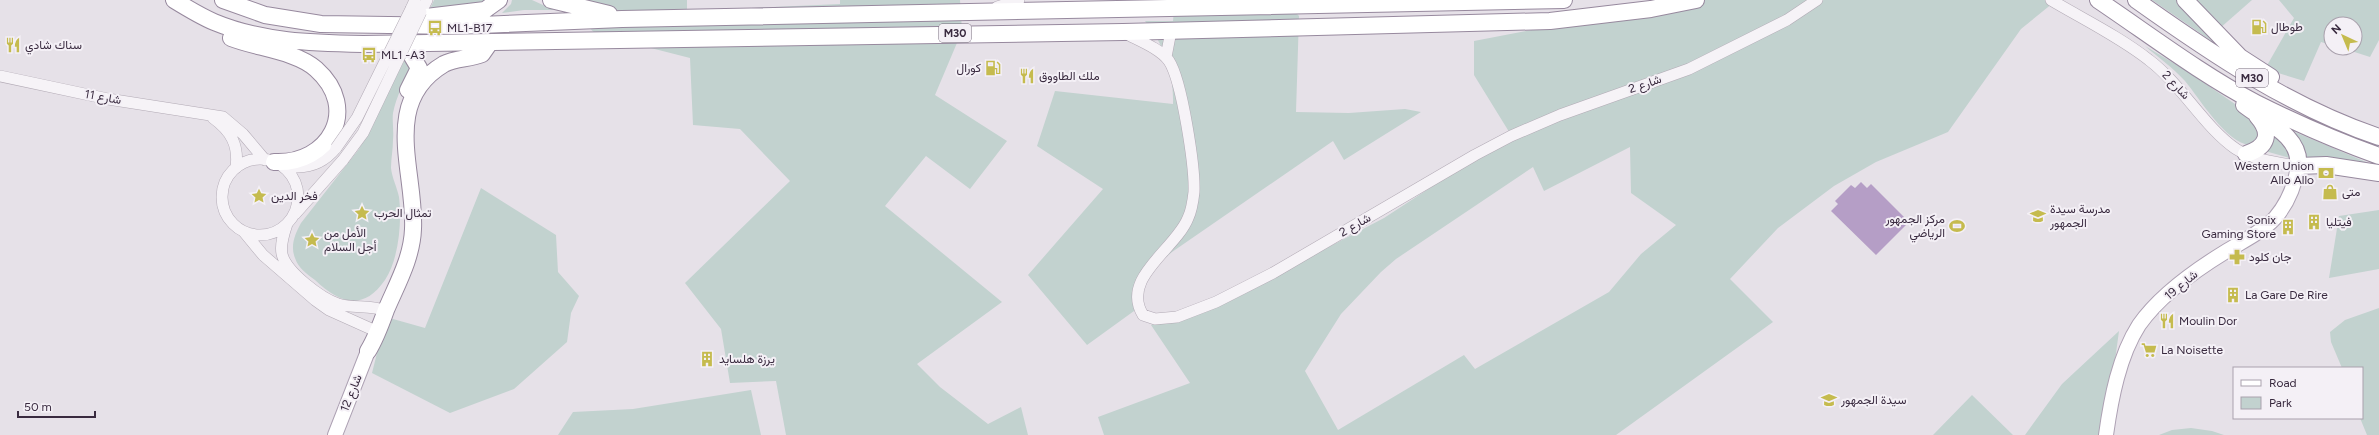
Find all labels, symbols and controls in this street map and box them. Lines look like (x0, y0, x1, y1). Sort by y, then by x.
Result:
north arrow (2323, 16, 2363, 56)
fuel station icon: طوطال (2250, 18, 2268, 36)
bus stop icon: ML1-B17 (426, 19, 444, 37)
place label: طوطال (2271, 20, 2303, 35)
place label: ML1-B17 (447, 21, 493, 35)
text: N (2329, 22, 2344, 37)
road number: M30 (939, 24, 971, 42)
restaurant icon: سناك شادي (4, 36, 22, 54)
place label: سناك شادي (25, 38, 82, 55)
bus stop icon: ML1 -A3 (360, 46, 378, 64)
place label: ML1 -A3 (381, 48, 425, 62)
fuel station icon: كورال (984, 59, 1002, 77)
place label: كورال (957, 61, 981, 76)
restaurant icon: ملك الطاووق (1018, 67, 1036, 85)
street label: شارع 2 (2158, 68, 2193, 103)
place label: ملك الطاووق (1039, 69, 1100, 84)
road number: M30 (2236, 69, 2268, 87)
street label: شارع 2 (1627, 72, 1664, 98)
street label: شارع 11 (83, 87, 122, 109)
place label: Western Union Allo Allo (2234, 159, 2314, 187)
bank icon: Western Union Allo Allo (2317, 164, 2335, 182)
shop icon: متى (2321, 183, 2339, 201)
place label: متى (2342, 185, 2361, 200)
place icon: فخر الدين (250, 187, 268, 205)
place label: فخر الدين (271, 189, 318, 204)
place label: مدرسة سيدة الجمهور (2049, 202, 2110, 231)
place icon: تمثال الحرب (353, 204, 371, 222)
place label: تمثال الحرب (374, 206, 432, 221)
school or university icon: مدرسة سيدة الجمهور (2029, 207, 2047, 225)
street label: شارع 2 (1337, 210, 1374, 241)
place label: مركز الجمهور الرياضي (1884, 212, 1945, 243)
place label: Sonix Gaming Store (2202, 213, 2276, 241)
building icon: فيتليا (2305, 213, 2323, 231)
place label: فيتليا (2326, 215, 2352, 229)
sports icon: مركز الجمهور الرياضي (1948, 217, 1966, 235)
building icon: Sonix Gaming Store (2279, 218, 2297, 236)
place label: الأمل من أجل السلام (324, 226, 377, 255)
place icon: الأمل من أجل السلام (303, 231, 321, 249)
pharmacy icon: جان كلود (2228, 248, 2246, 266)
place label: جان كلود (2249, 250, 2292, 265)
street label: شارع 19 (2162, 267, 2202, 304)
building icon: La Gare De Rire (2224, 286, 2242, 304)
place label: La Gare De Rire (2245, 288, 2328, 302)
restaurant icon: Moulin Dor (2158, 312, 2176, 330)
place label: Moulin Dor (2179, 314, 2237, 328)
supermarket icon: La Noisette (2140, 341, 2158, 359)
place label: La Noisette (2161, 343, 2224, 357)
building icon: يرزة هلسايد (698, 350, 716, 368)
place label: يرزة هلسايد (719, 352, 775, 367)
legend (2233, 367, 2363, 419)
street label: شارع 12 (337, 372, 367, 414)
text: Road (2269, 376, 2297, 390)
school or university icon: سيدة الجمهور (1820, 391, 1838, 409)
scale bar (18, 393, 95, 419)
place label: سيدة الجمهور (1840, 393, 1906, 408)
text: Park (2269, 396, 2292, 410)
text: 50 m (24, 400, 52, 414)

